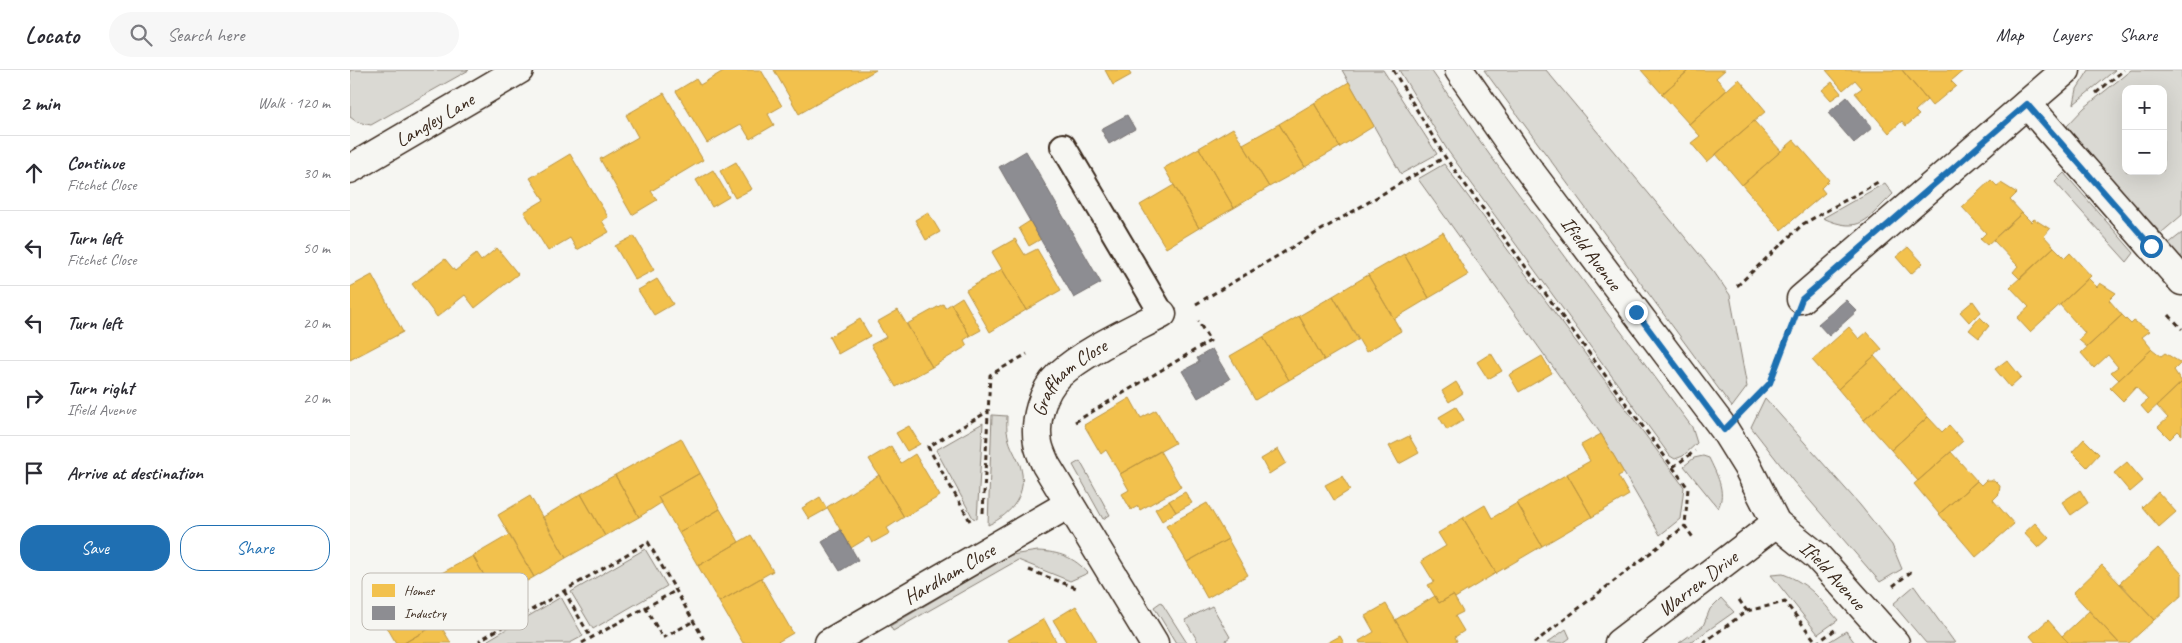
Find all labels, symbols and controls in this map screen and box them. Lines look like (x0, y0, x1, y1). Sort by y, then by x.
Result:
search box (109, 12, 459, 57)
text: Locato (25, 20, 79, 50)
icon: search (127, 21, 155, 49)
text: Search here (167, 23, 245, 47)
text: Map (1996, 24, 2024, 46)
text: Layers (2052, 24, 2091, 46)
text: Share (2119, 24, 2157, 46)
map controls (2122, 85, 2167, 175)
button: + (2122, 85, 2167, 130)
street label: Langley Lane (391, 86, 480, 153)
text: 2 min (20, 90, 60, 116)
text: Walk · 120 m (258, 93, 330, 113)
button: − (2122, 130, 2167, 175)
text: Continue (67, 151, 124, 175)
icon: ahead (20, 159, 48, 187)
text: 30 m (303, 163, 330, 183)
text: Fitchet Close (67, 175, 137, 195)
street label: Ifield Avenue (1555, 211, 1628, 296)
text: Turn left (67, 226, 122, 250)
icon: left (20, 234, 48, 262)
route start (2140, 235, 2163, 258)
text: 50 m (303, 238, 330, 258)
text: Fitchet Close (67, 250, 137, 270)
route end (1625, 301, 1648, 324)
icon: left (20, 309, 48, 337)
text: Turn left (67, 311, 122, 335)
text: 20 m (303, 313, 330, 333)
street label: Graffham Close (1027, 333, 1113, 419)
text: Turn right (67, 376, 134, 400)
icon: right (20, 384, 48, 412)
text: 20 m (303, 388, 330, 408)
text: Ifield Avenue (67, 400, 136, 420)
icon: arrive (20, 459, 48, 487)
text: Arrive at destination (67, 461, 203, 485)
button: Save (20, 525, 170, 571)
button: Share (180, 525, 330, 571)
street label: Ifield Avenue (1794, 535, 1872, 616)
street label: Hardham Close (899, 537, 1001, 610)
street label: Warren Drive (1653, 544, 1744, 622)
legend (362, 573, 528, 630)
text: Homes (404, 582, 435, 599)
text: Industry (404, 605, 447, 622)

